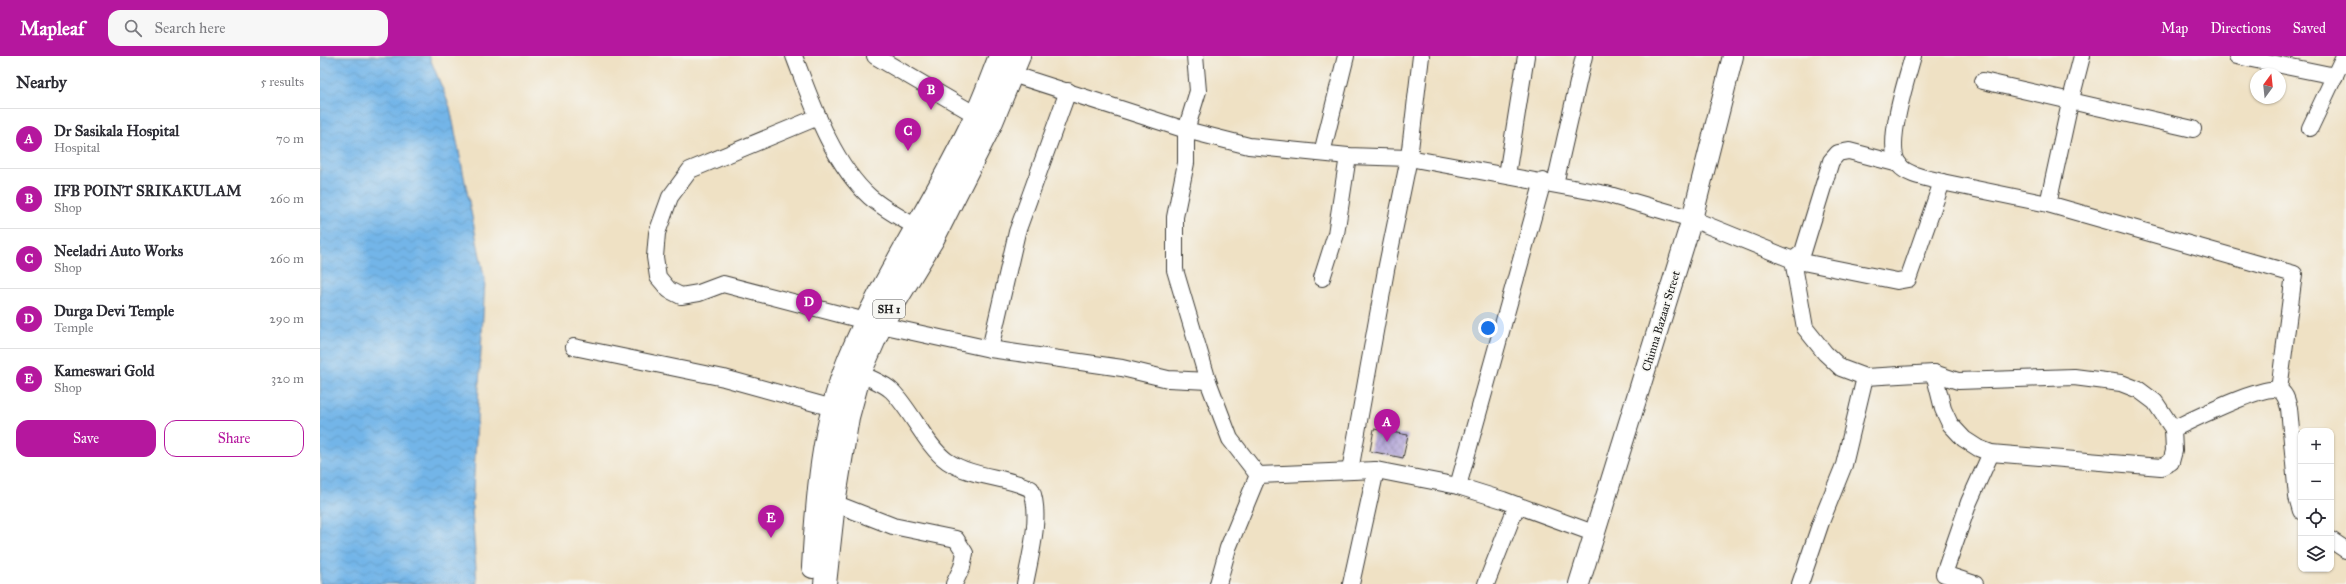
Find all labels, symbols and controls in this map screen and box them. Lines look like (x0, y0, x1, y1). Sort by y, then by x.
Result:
search box (108, 10, 388, 46)
text: Mapleaf (20, 17, 84, 40)
icon: search (122, 17, 144, 39)
text: Search here (154, 19, 225, 37)
text: Map (2161, 20, 2188, 37)
text: Directions (2210, 20, 2271, 37)
text: Saved (2293, 20, 2326, 37)
north arrow (2250, 68, 2286, 104)
text: Nearby (16, 72, 67, 93)
text: 5 results (260, 74, 304, 90)
pin: B (918, 77, 944, 110)
pin: C (895, 118, 921, 151)
text: Dr Sasikala Hospital (54, 122, 179, 140)
text: A (25, 131, 33, 147)
text: 70 m (276, 131, 304, 147)
text: Hospital (54, 140, 100, 156)
text: IFB POINT SRIKAKULAM (54, 182, 242, 200)
text: B (25, 191, 33, 207)
text: 260 m (270, 191, 304, 207)
text: Shop (54, 200, 82, 216)
text: Neeladri Auto Works (54, 242, 183, 260)
text: C (25, 251, 33, 267)
text: 260 m (270, 251, 304, 267)
text: Shop (54, 260, 82, 276)
street label: Chinna Bazaar Street (1639, 268, 1683, 373)
pin: D (796, 289, 822, 322)
road number: SH 1 (873, 300, 905, 318)
text: Durga Devi Temple (54, 302, 174, 320)
text: D (24, 311, 34, 327)
text: 290 m (269, 311, 304, 327)
your location (1478, 318, 1498, 338)
text: Temple (54, 320, 94, 336)
text: Kameswari Gold (54, 362, 154, 380)
text: E (24, 371, 34, 387)
text: 320 m (271, 371, 304, 387)
text: Shop (54, 380, 82, 396)
pin: A (1374, 409, 1400, 442)
button: Save (16, 420, 156, 457)
button: Share (164, 420, 304, 457)
map controls (2298, 428, 2334, 572)
button: + (2298, 428, 2334, 464)
button: − (2298, 464, 2334, 500)
button: locate (2298, 500, 2334, 536)
pin: E (758, 505, 784, 538)
button: layers (2298, 536, 2334, 572)

